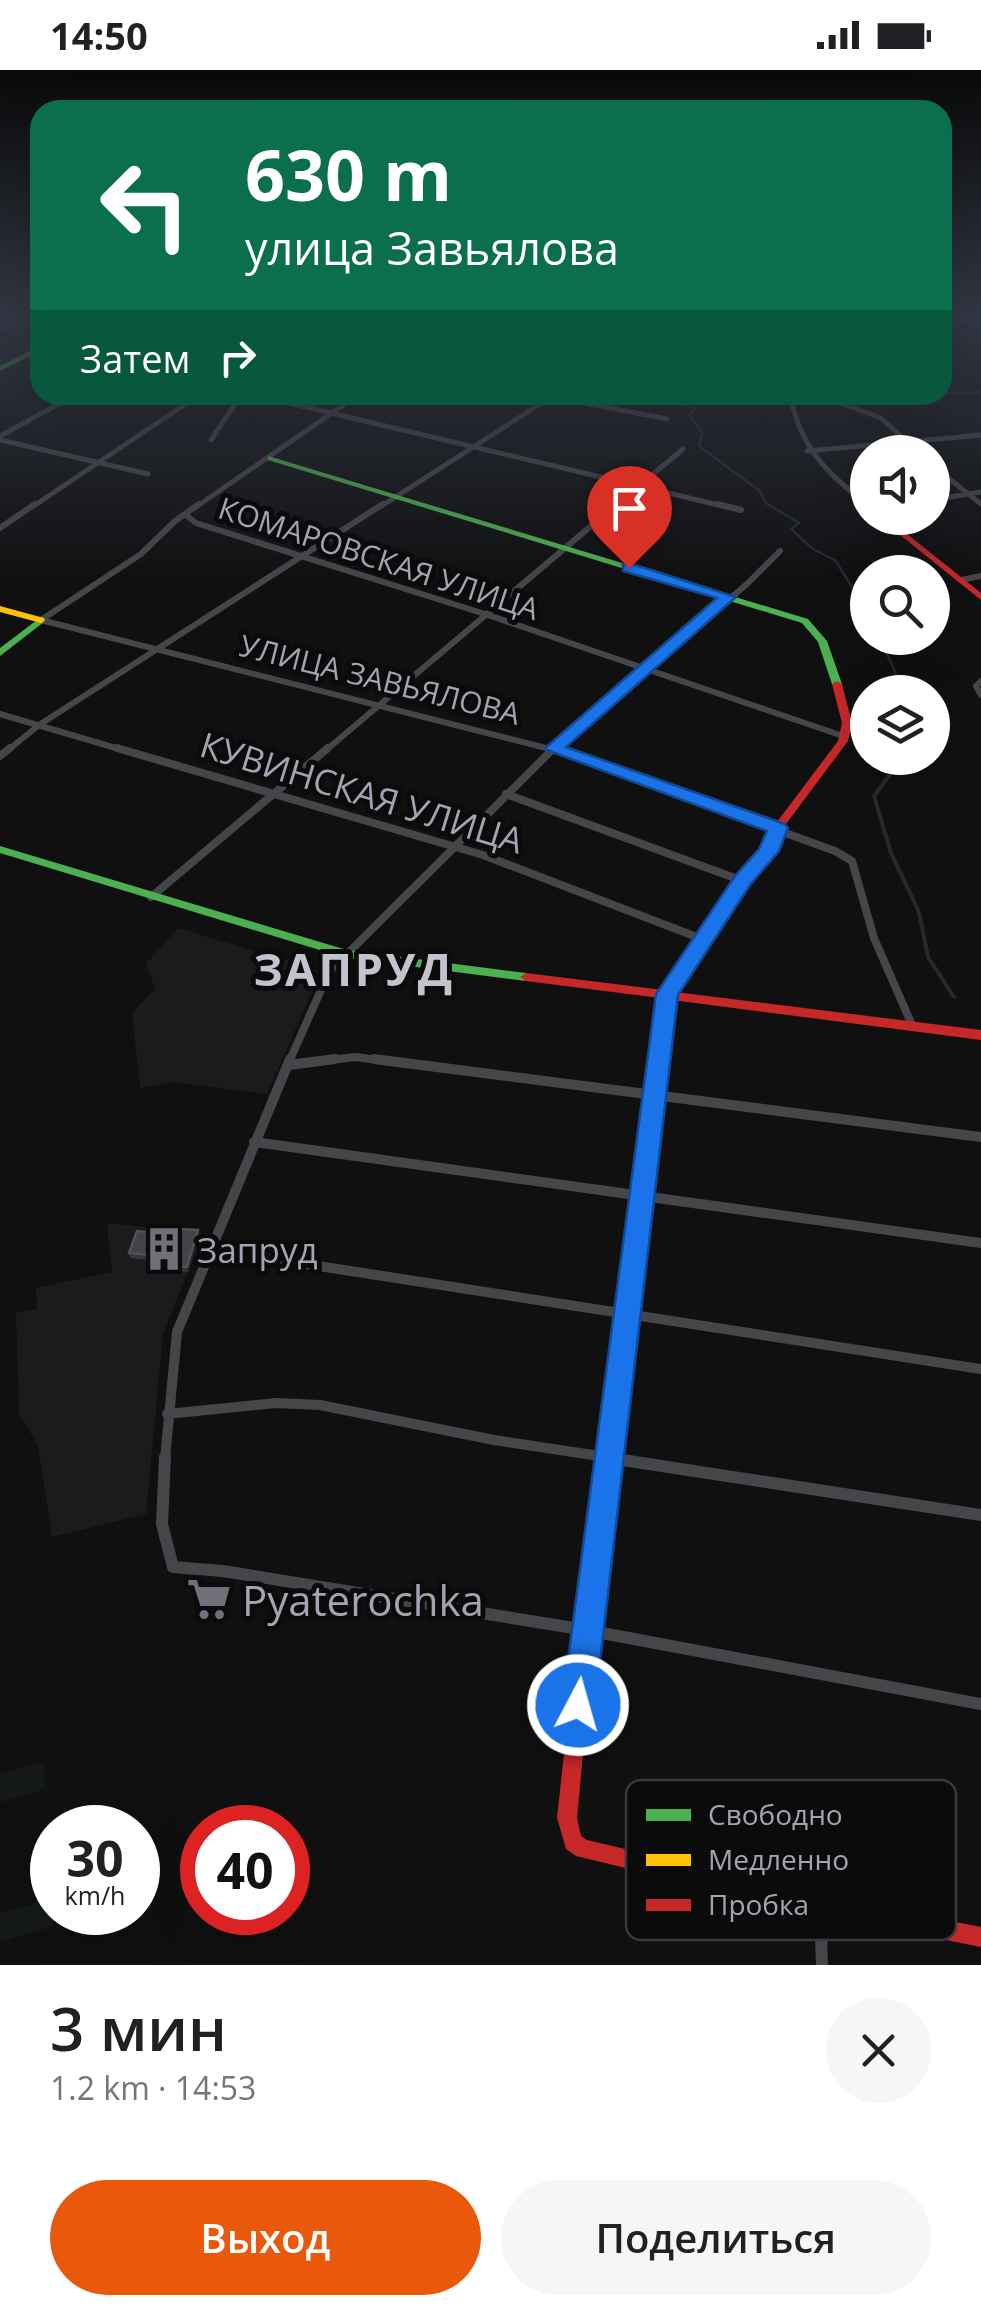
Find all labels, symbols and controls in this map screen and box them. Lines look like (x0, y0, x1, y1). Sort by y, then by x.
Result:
text: 14:50 (50, 9, 148, 61)
text: 630 m (245, 126, 452, 222)
icon: left (80, 140, 210, 270)
text: улица Завьялова (245, 217, 619, 278)
icon: right (210, 330, 265, 385)
text: Затем (80, 332, 190, 384)
map controls (850, 435, 950, 775)
button: sound (850, 435, 950, 535)
pin (587, 466, 672, 569)
icon: arrive (602, 481, 657, 536)
street label: КОМАРОВСКАЯ УЛИЦА (213, 487, 545, 629)
button: search (850, 555, 950, 655)
street label: УЛИЦА ЗАВЬЯЛОВА (235, 624, 525, 734)
button: layers (850, 675, 950, 775)
street label: КУВИНСКАЯ УЛИЦА (195, 720, 530, 864)
district label: ЗАПРУД (253, 938, 455, 999)
building icon: Запруд (140, 1225, 188, 1273)
place label: Запруд (197, 1226, 318, 1273)
place label: Pyaterochka (242, 1571, 484, 1628)
supermarket icon: Pyaterochka (185, 1575, 233, 1623)
position arrow (526, 1653, 630, 1757)
legend (626, 1780, 956, 1940)
text: Свободно (708, 1795, 843, 1833)
speed limit sign: 40 (180, 1805, 310, 1935)
text: 30 (66, 1824, 124, 1892)
text: Медленно (708, 1840, 849, 1878)
text: km/h (65, 1878, 125, 1912)
text: Пробка (708, 1885, 809, 1923)
text: 3 мин (50, 1987, 227, 2069)
button: close (826, 1998, 931, 2103)
text: 1.2 km · 14:53 (50, 2066, 256, 2109)
button: Выход (50, 2180, 481, 2295)
button: Поделиться (501, 2180, 931, 2295)

